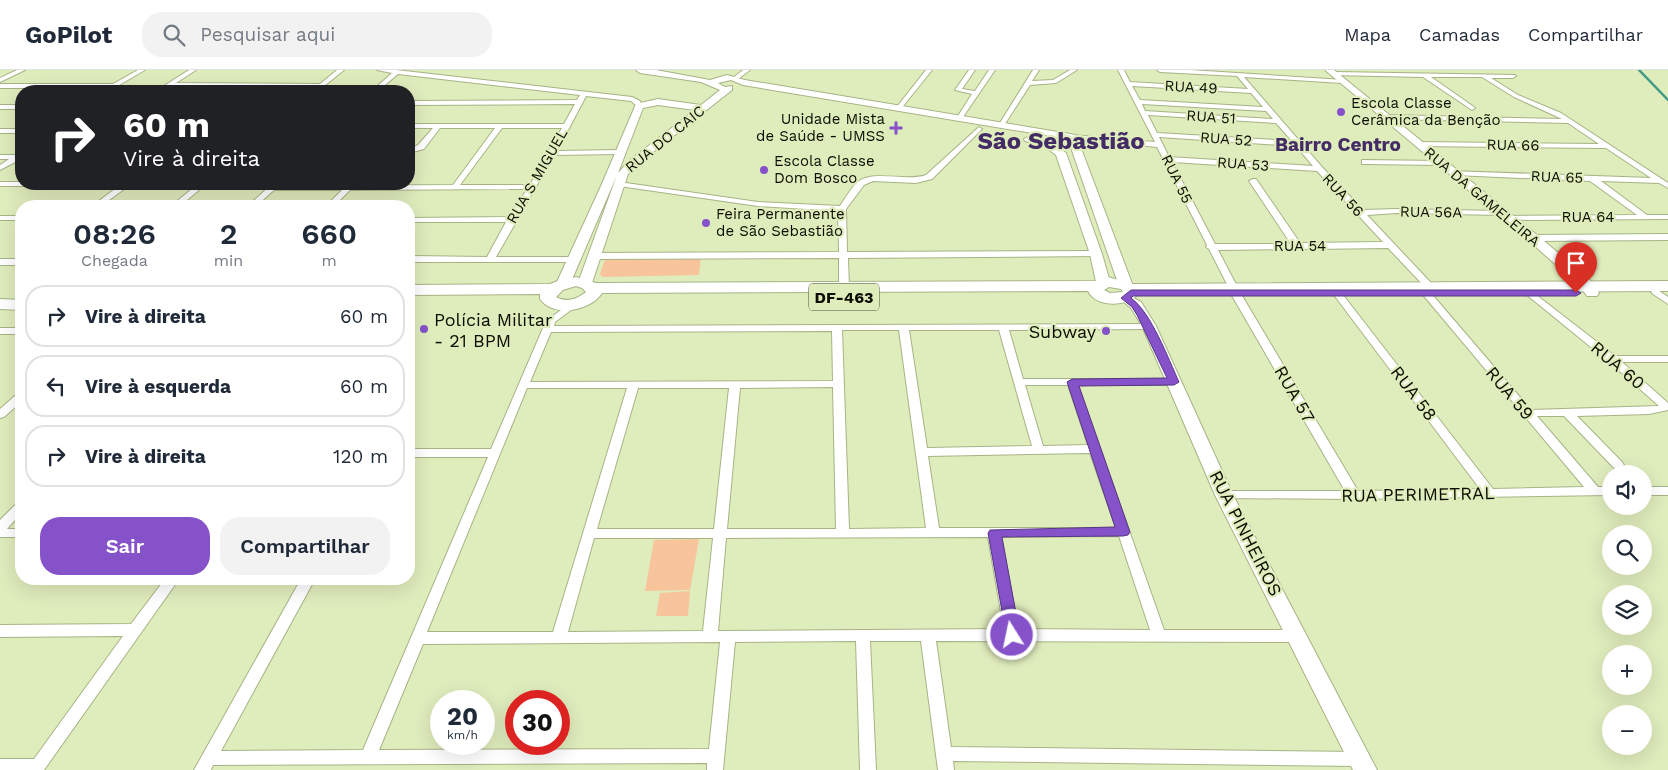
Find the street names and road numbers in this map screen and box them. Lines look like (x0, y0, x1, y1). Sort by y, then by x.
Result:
street label: RUA 49 (1164, 77, 1218, 97)
street label: RUA DO CAIC (622, 102, 708, 176)
street label: RUA 51 (1186, 106, 1236, 128)
street label: RUA S MIGUEL (503, 125, 571, 227)
street label: RUA 52 (1199, 128, 1253, 150)
street label: RUA 66 (1486, 136, 1540, 154)
street label: RUA DA GAMELEIRA (1420, 143, 1544, 251)
street label: RUA 55 (1157, 152, 1197, 206)
street label: RUA 53 (1216, 153, 1270, 175)
street label: RUA 65 (1530, 167, 1584, 187)
street label: RUA 56 (1319, 170, 1367, 220)
street label: RUA 56A (1400, 202, 1462, 222)
street label: RUA 64 (1562, 208, 1614, 226)
street label: RUA 54 (1274, 237, 1326, 255)
road number: DF-463 (809, 283, 879, 310)
street label: RUA 60 (1587, 336, 1649, 394)
street label: RUA 58 (1387, 361, 1441, 425)
street label: RUA 57 (1270, 362, 1320, 426)
street label: RUA 59 (1482, 362, 1538, 424)
street label: RUA PINHEIROS (1205, 467, 1287, 599)
street label: RUA PERIMETRAL (1341, 482, 1495, 506)

